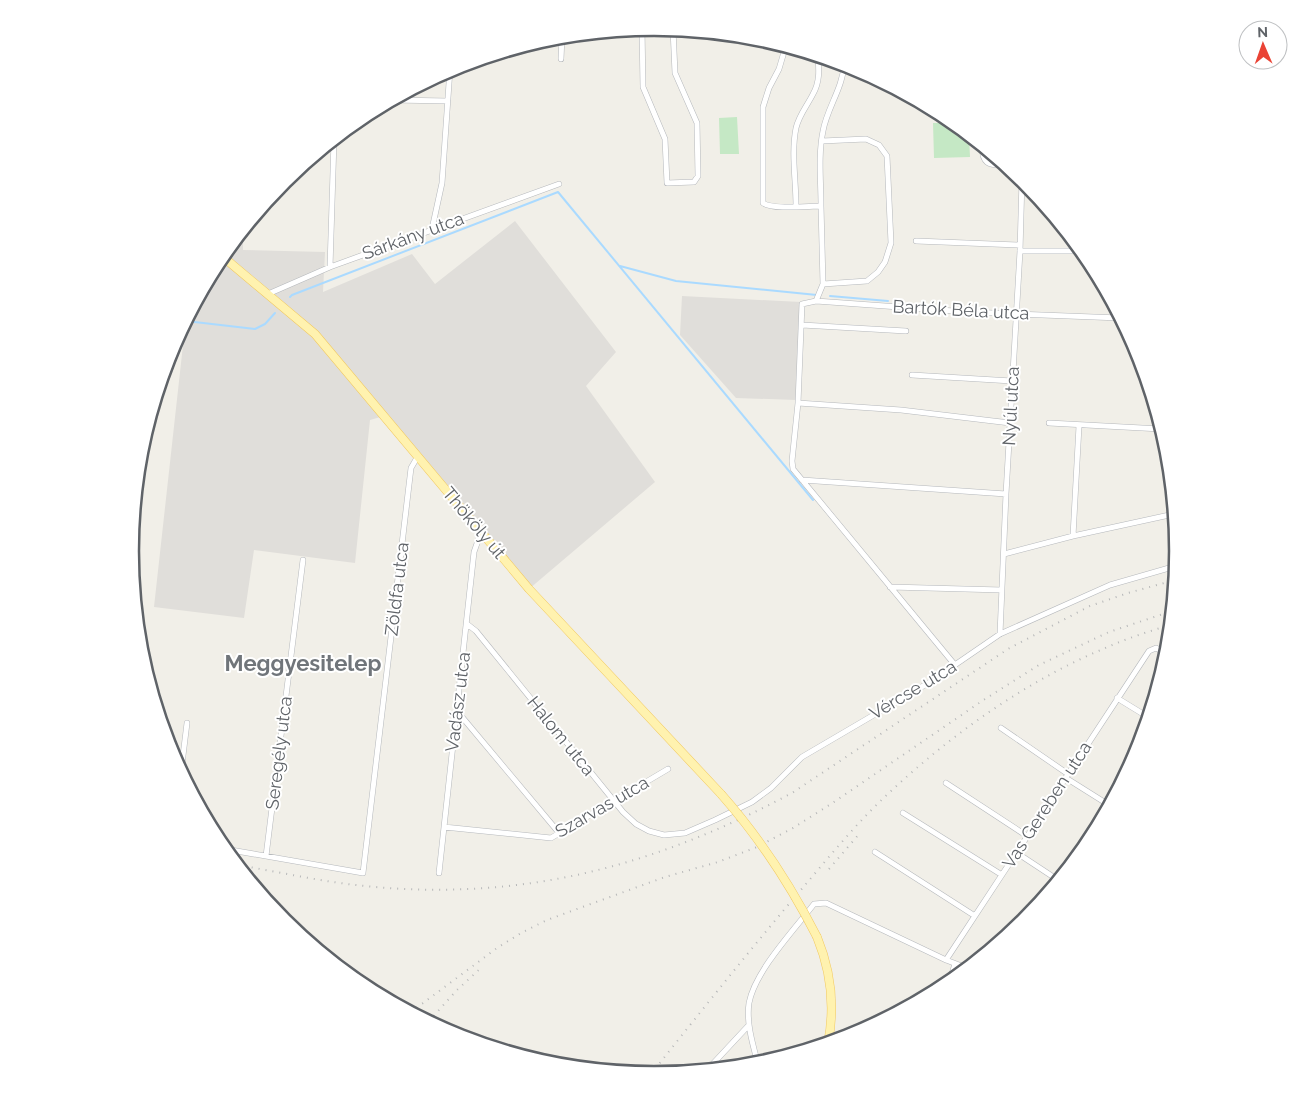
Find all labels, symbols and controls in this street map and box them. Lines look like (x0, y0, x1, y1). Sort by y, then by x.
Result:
north arrow (1238, 20, 1288, 70)
text: N (1257, 24, 1268, 40)
street label: Sárkány utca (359, 207, 467, 264)
street label: Bartók Béla utca (892, 295, 1030, 324)
street label: Nyúl utca (998, 366, 1023, 446)
street label: Thököly út (438, 483, 510, 563)
street label: Zöldfa utca (380, 541, 413, 637)
district label: Meggyesitelep (225, 650, 381, 676)
street label: Vadász utca (441, 651, 474, 753)
street label: Vércse utca (866, 655, 960, 724)
street label: Halom utca (523, 692, 600, 780)
street label: Seregély utca (261, 695, 296, 811)
street label: Vas Gereben utca (998, 737, 1096, 872)
street label: Szarvas utca (551, 771, 652, 842)

